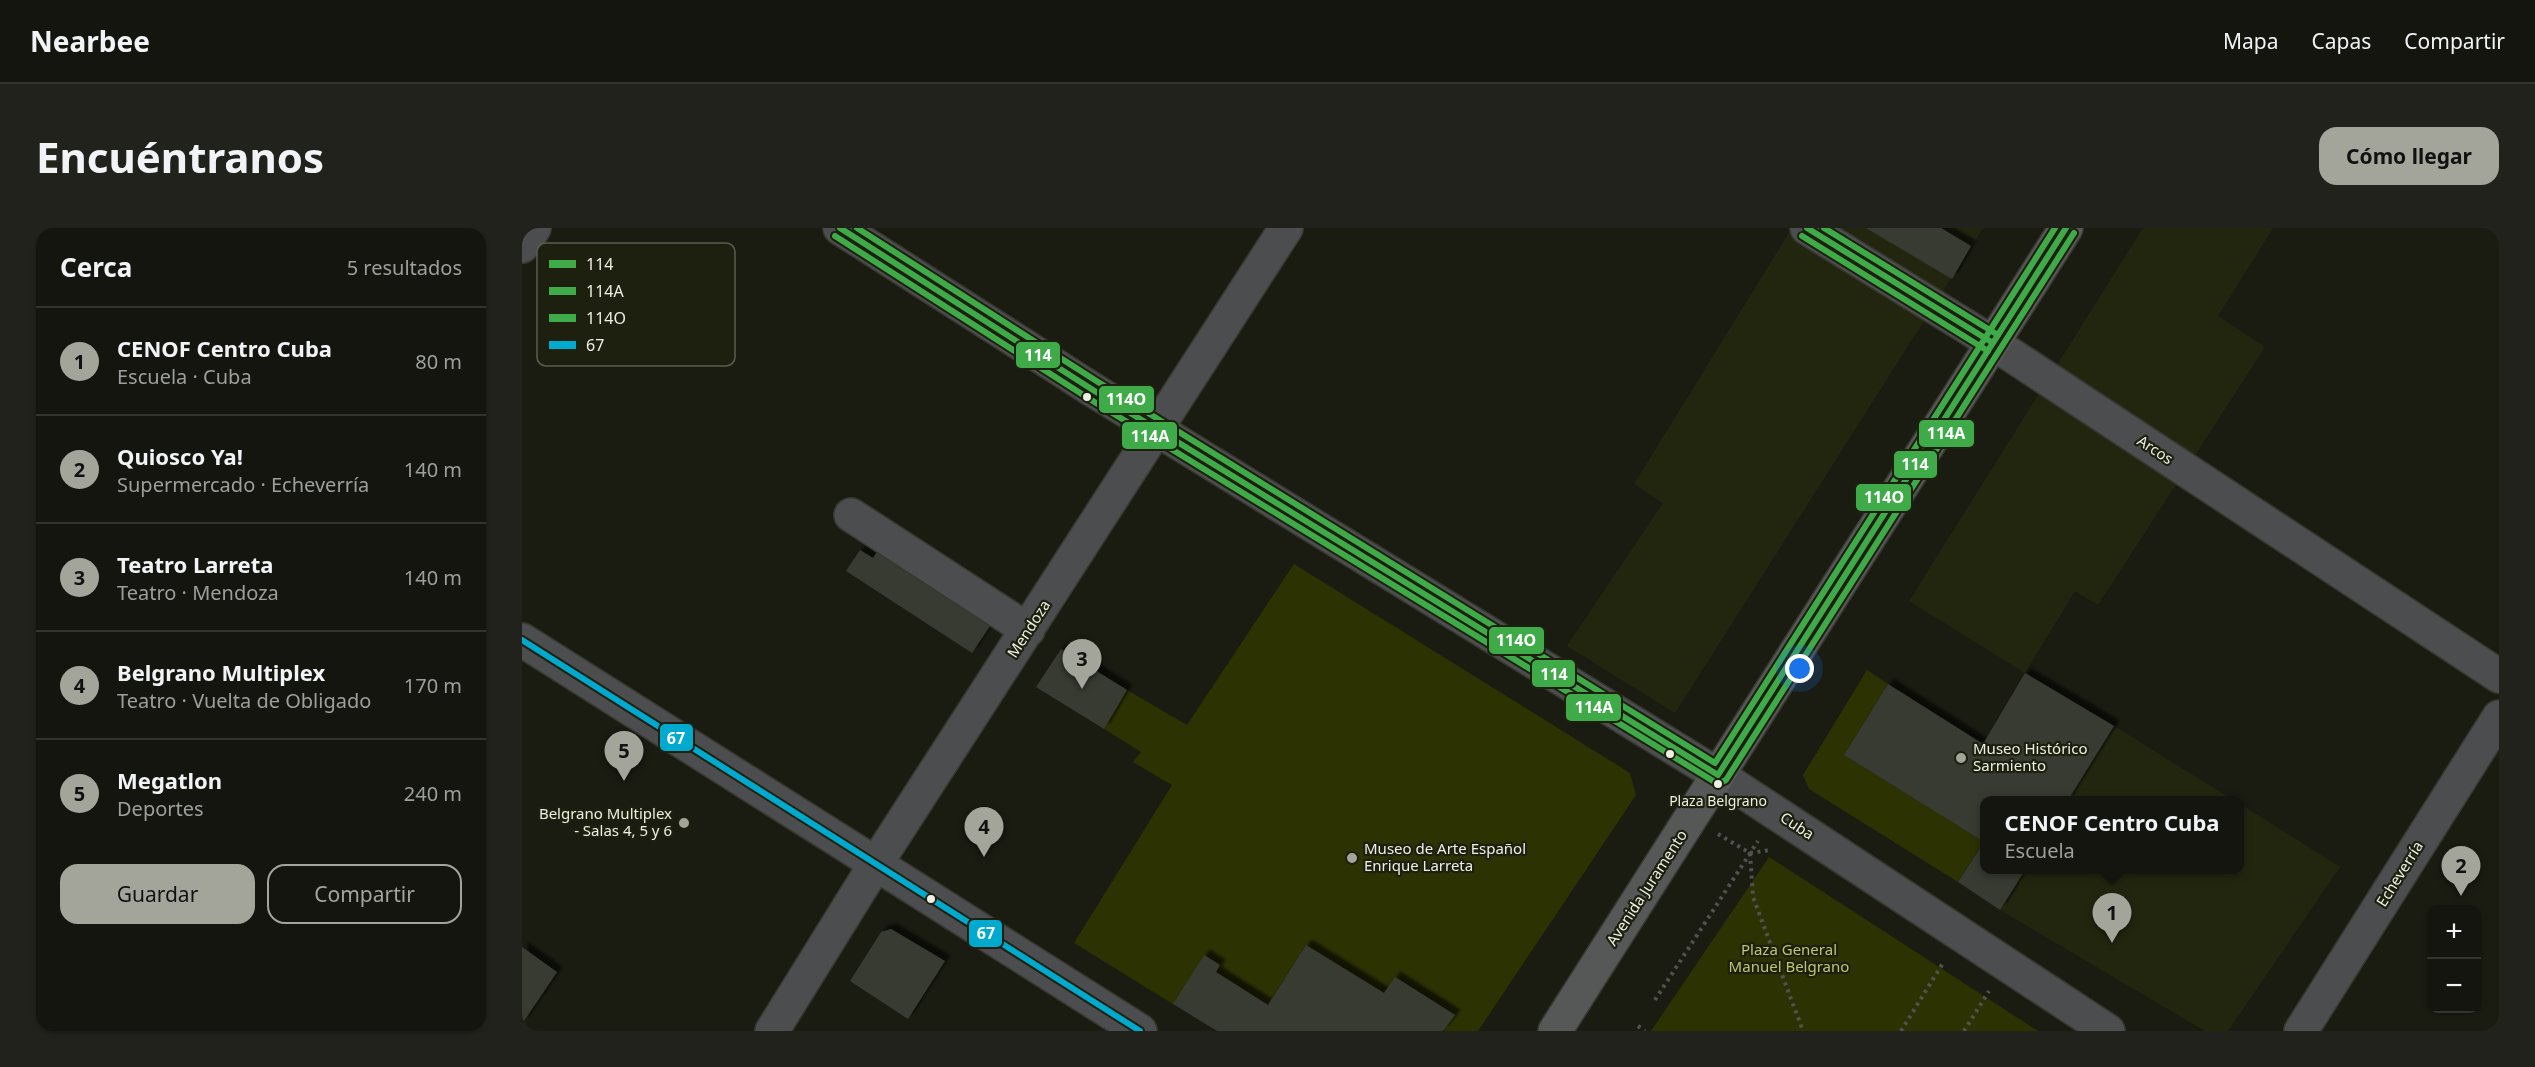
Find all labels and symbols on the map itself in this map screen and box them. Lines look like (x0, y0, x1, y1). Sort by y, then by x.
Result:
legend (537, 243, 735, 366)
text: 114 (586, 253, 613, 275)
text: 114A (586, 280, 624, 302)
text: 114O (586, 307, 626, 329)
text: 67 (586, 334, 604, 356)
line badge: 114 (1015, 341, 1061, 369)
text: 114 (1024, 344, 1052, 366)
line badge: 114O (1098, 385, 1155, 414)
text: 114O (1106, 388, 1146, 410)
unlabelled marker (1081, 391, 1093, 403)
line badge: 114A (1918, 419, 1975, 448)
line badge: 114A (1121, 421, 1178, 450)
text: 114A (1927, 422, 1966, 444)
text: 114A (1131, 425, 1170, 447)
street label: Arcos (2134, 430, 2177, 468)
line badge: 114 (1893, 450, 1938, 479)
text: 114 (1901, 453, 1929, 475)
line badge: 114O (1855, 483, 1912, 512)
text: 114O (1864, 486, 1904, 508)
street label: Mendoza (1002, 596, 1054, 661)
line badge: 114O (1488, 626, 1545, 655)
text: 114O (1496, 629, 1536, 651)
pin: 3 (1062, 640, 1102, 689)
your location (1785, 654, 1814, 683)
line badge: 114 (1531, 659, 1576, 688)
text: 114 (1540, 663, 1568, 685)
line badge: 114A (1565, 693, 1622, 722)
text: 114A (1575, 696, 1614, 718)
line badge: 67 (659, 723, 694, 752)
text: 67 (667, 727, 685, 749)
pin: 5 (604, 732, 644, 781)
place label: Museo Histórico Sarmiento (1973, 738, 2088, 775)
unlabelled marker (1664, 748, 1676, 760)
marker: Museo Histórico Sarmiento (1954, 751, 1968, 765)
marker: Plaza Belgrano (1712, 778, 1724, 790)
place label: Plaza Belgrano (1669, 791, 1767, 810)
place label: Belgrano Multiplex - Salas 4, 5 y 6 (539, 803, 672, 840)
street label: Cuba (1777, 807, 1818, 843)
pin: 4 (964, 808, 1004, 857)
marker: Belgrano Multiplex - Salas 4, 5 y 6 (677, 816, 691, 830)
street label: Avenida Juramento (1601, 826, 1691, 949)
street label: Echeverría (2371, 837, 2427, 910)
place label: Museo de Arte Español Enrique Larreta (1364, 838, 1526, 875)
pin: 2 (2442, 846, 2480, 896)
marker: Museo de Arte Español Enrique Larreta (1345, 851, 1359, 865)
unlabelled marker (925, 893, 937, 905)
pin: 1 (2092, 894, 2132, 943)
line badge: 67 (968, 919, 1003, 948)
text: 67 (977, 922, 995, 944)
park label: Plaza General Manuel Belgrano (1729, 939, 1849, 976)

